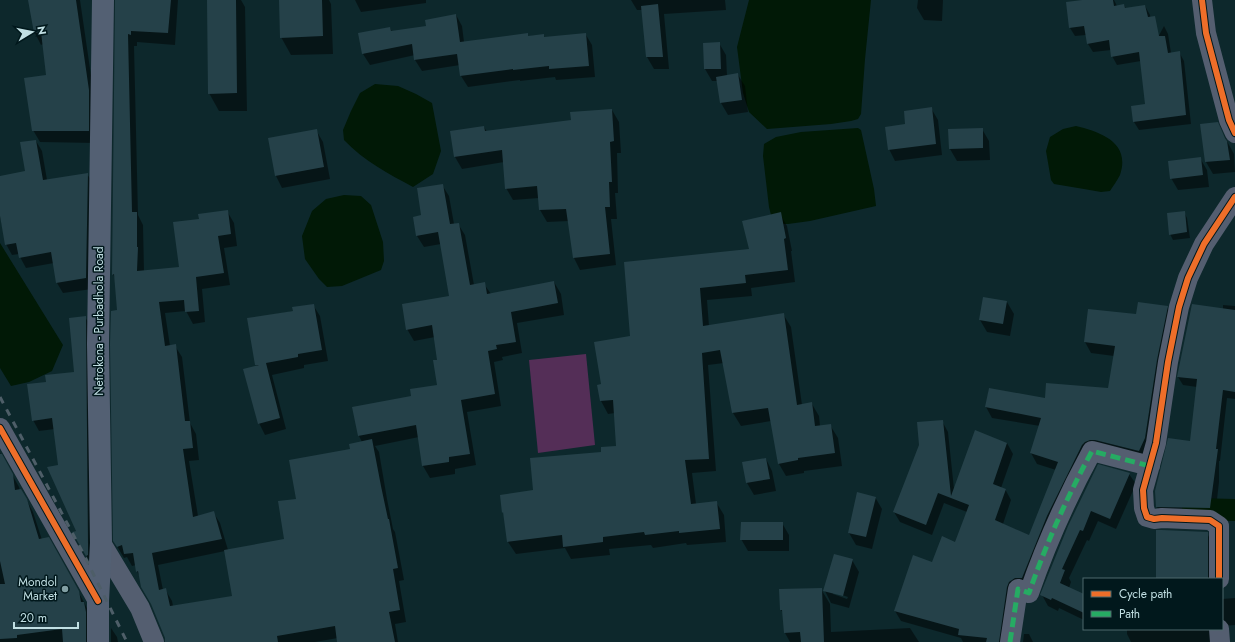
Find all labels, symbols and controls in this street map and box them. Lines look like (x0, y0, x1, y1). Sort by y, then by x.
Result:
north arrow (12, 12, 52, 52)
text: N (33, 25, 50, 36)
street label: Netrokona - Purbadhola Road (90, 246, 108, 396)
place label: Mondol Market (18, 573, 57, 605)
legend (1083, 578, 1223, 630)
marker: Mondol Market (60, 584, 70, 594)
text: Cycle path (1119, 585, 1172, 603)
scale bar (14, 604, 78, 630)
text: Path (1119, 605, 1140, 623)
text: 20 m (20, 609, 47, 627)

